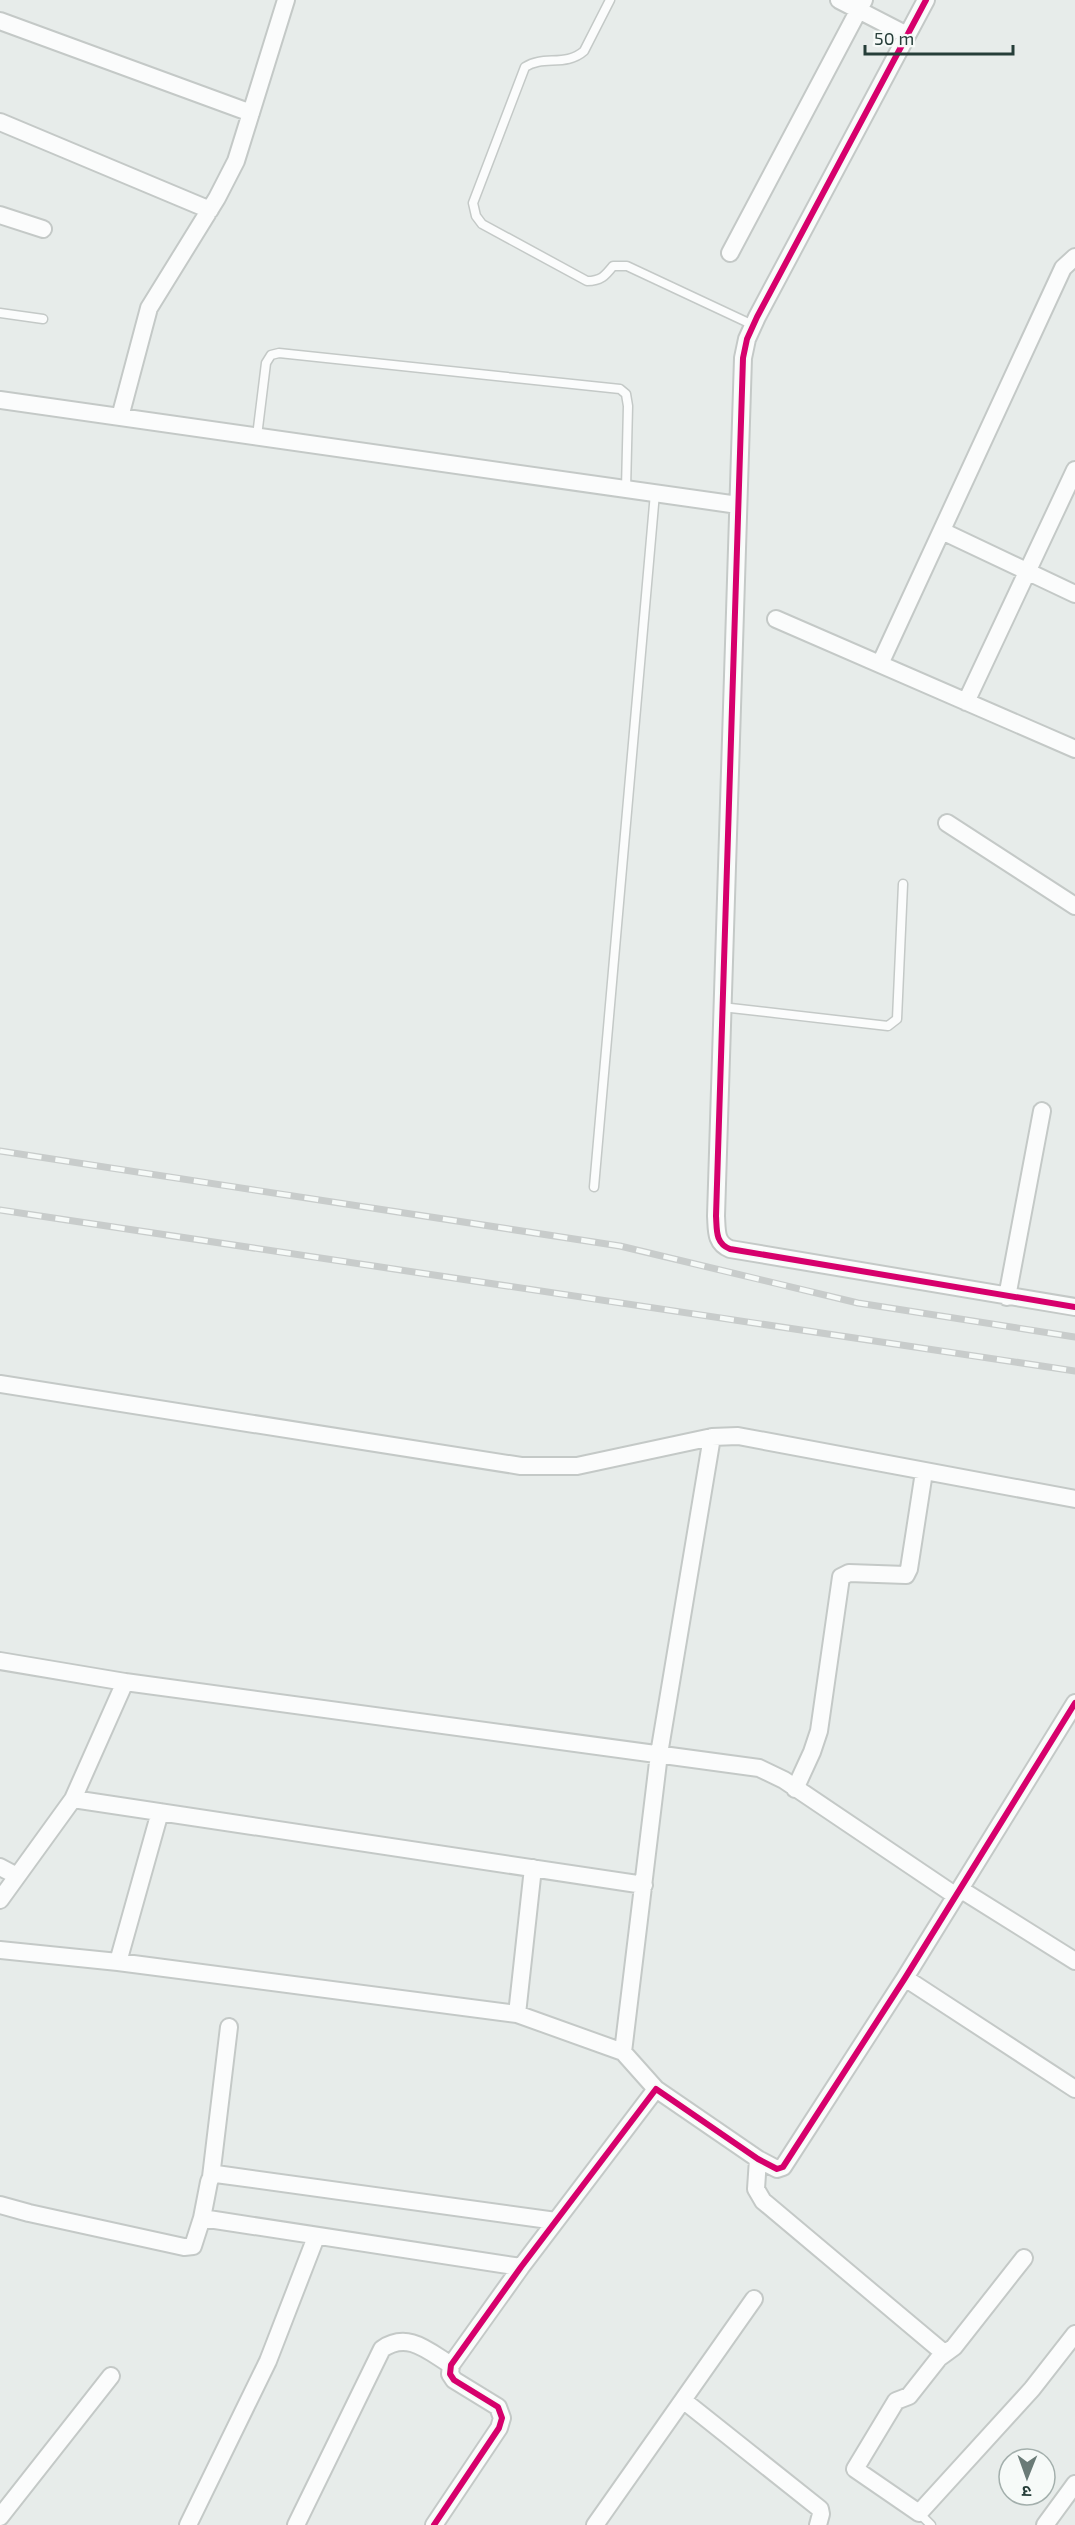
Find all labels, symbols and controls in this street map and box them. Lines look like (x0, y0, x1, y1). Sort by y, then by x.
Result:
scale bar (865, 18, 1014, 56)
text: 50 m (874, 27, 914, 49)
north arrow (997, 2447, 1057, 2507)
text: उ (1021, 2483, 1032, 2502)

